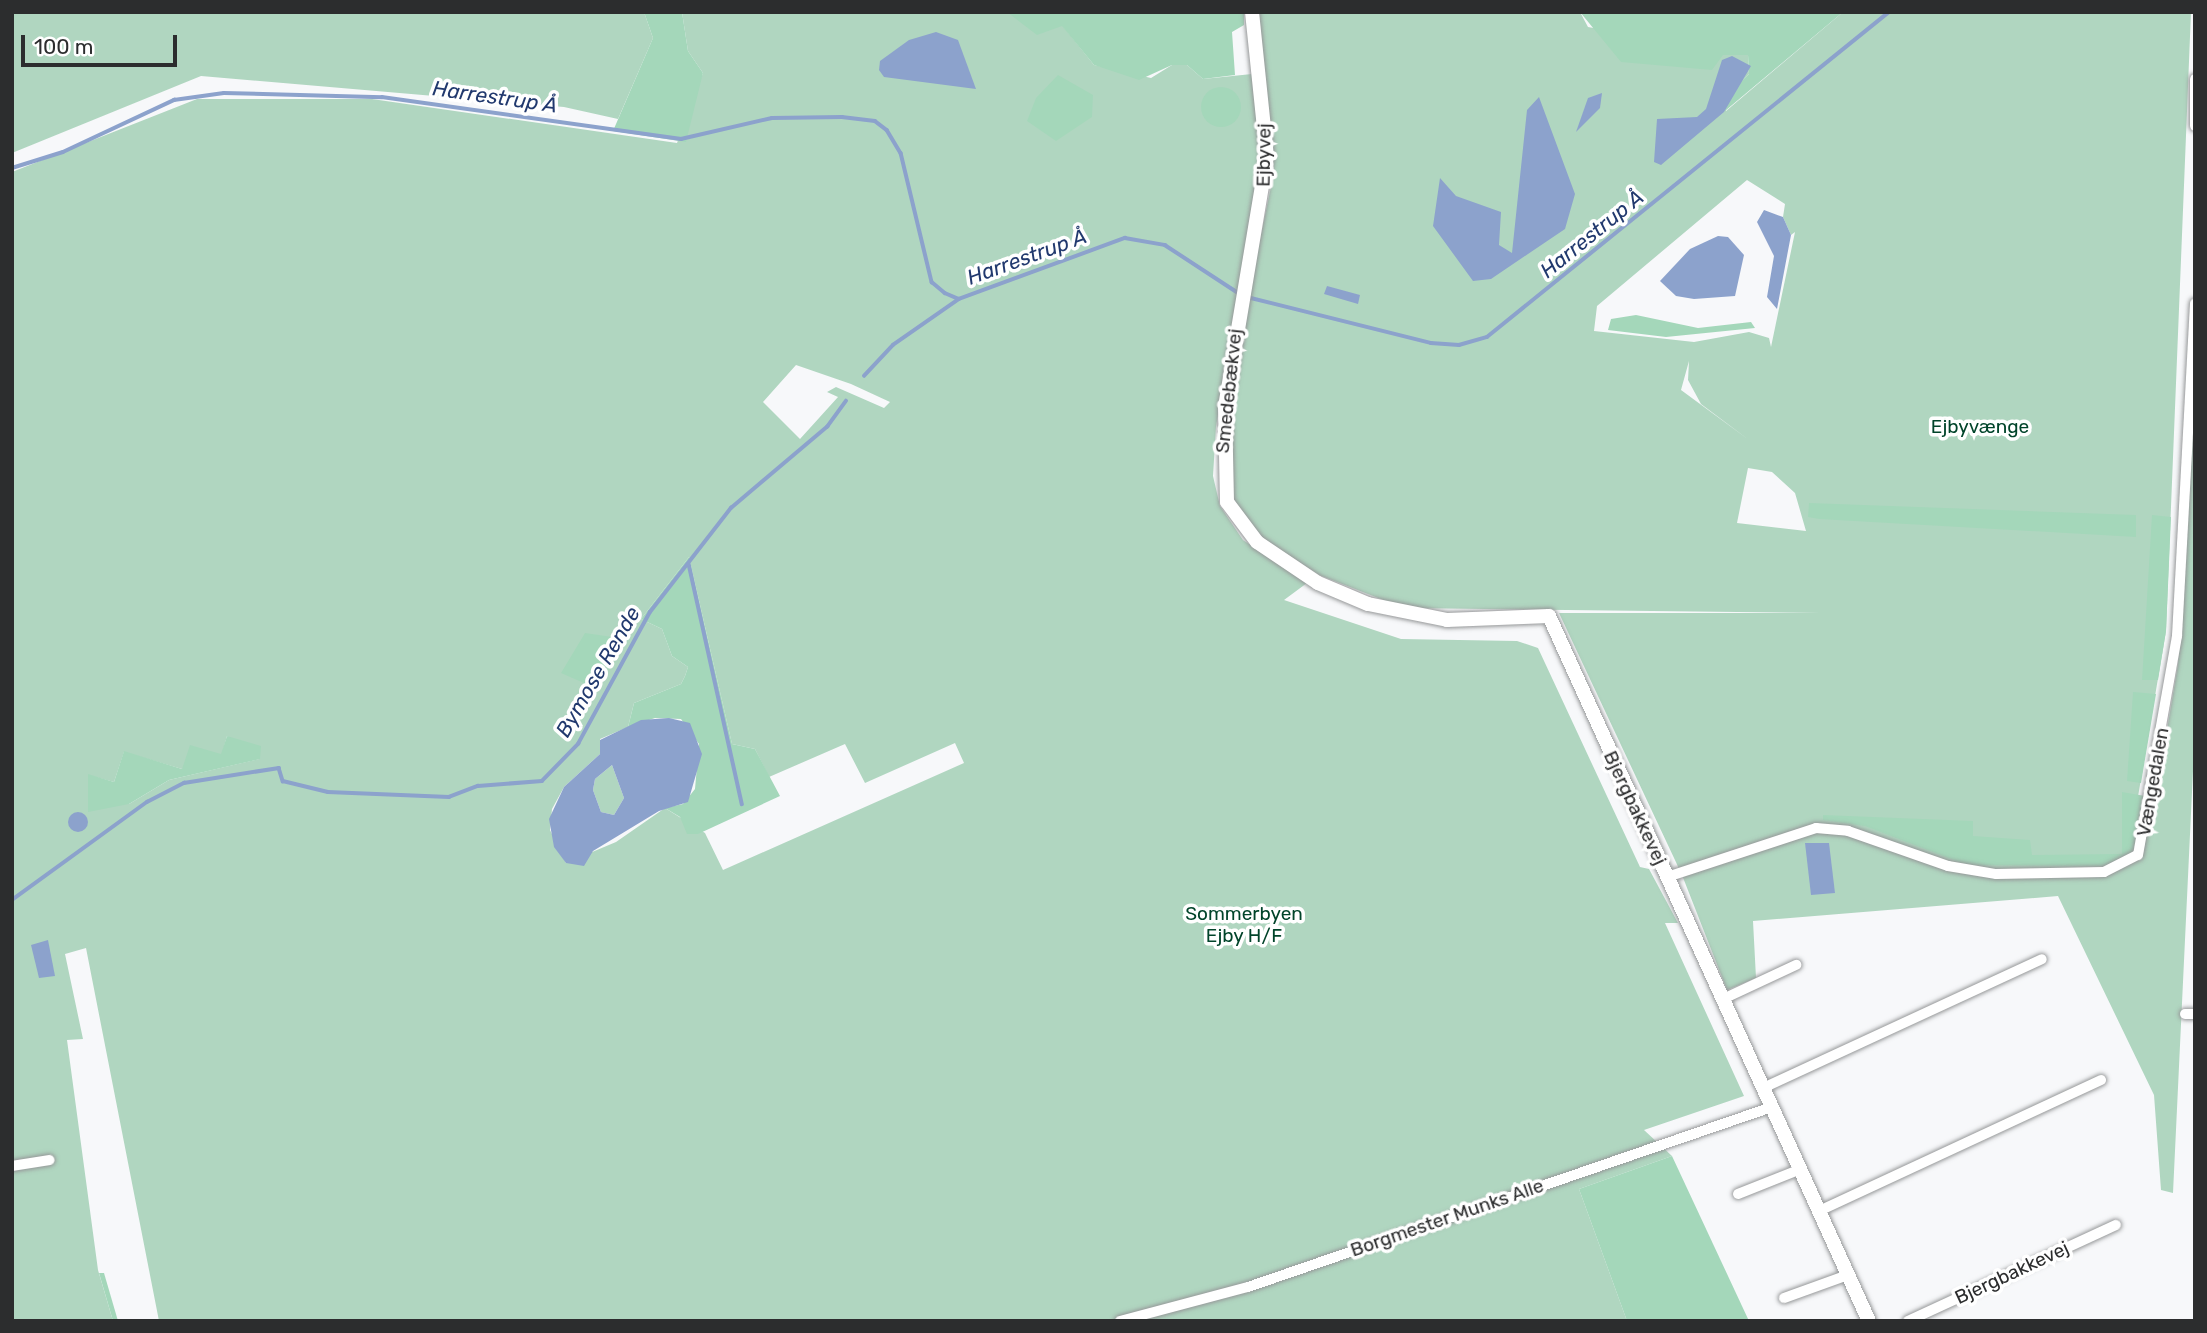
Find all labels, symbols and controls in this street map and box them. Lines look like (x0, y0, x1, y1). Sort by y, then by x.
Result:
scale bar (24, 21, 180, 65)
text: 100 m (34, 34, 93, 59)
water label: Harrestrup Å (431, 76, 559, 118)
street label: Ejbyvej (1252, 123, 1276, 187)
water label: Harrestrup Å (1535, 185, 1649, 283)
water label: Harrestrup Å (963, 224, 1091, 290)
street label: Smedebækvej (1211, 328, 1247, 454)
park label: Ejbyvænge (1931, 416, 2029, 438)
water label: Bymose Rende (550, 602, 646, 742)
street label: Vængedalen (2132, 726, 2174, 838)
street label: Bjergbakkevej (1599, 747, 1671, 869)
park label: Sommerbyen Ejby H/F (1185, 903, 1303, 947)
street label: Borgmester Munks Alle (1347, 1174, 1547, 1262)
street label: Bjergbakkevej (1951, 1237, 2073, 1309)

